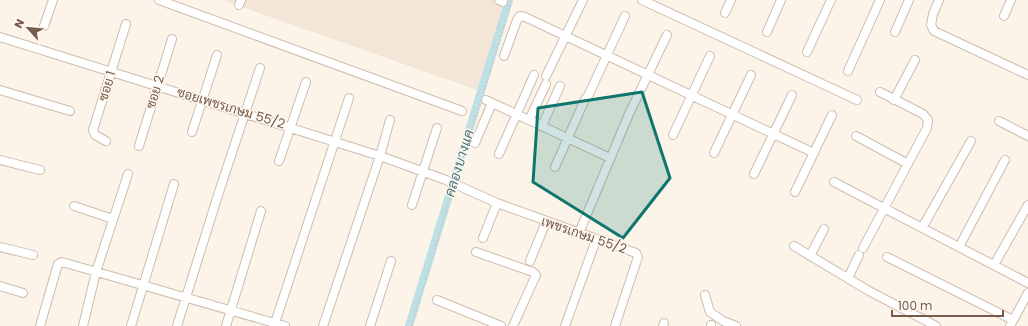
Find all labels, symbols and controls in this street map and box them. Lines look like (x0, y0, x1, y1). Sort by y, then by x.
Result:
north arrow (8, 8, 48, 48)
text: N (10, 16, 28, 31)
street label: ซอย 1 (93, 69, 121, 103)
street label: ซอย 2 (141, 73, 169, 111)
street label: ซอยเพชรเกษม 55/2 (174, 82, 288, 134)
water label: คลองบางแค (439, 127, 479, 199)
street label: เพชรเกษม 55/2 (539, 211, 629, 259)
scale bar (892, 292, 1003, 318)
text: 100 m (898, 297, 932, 314)

